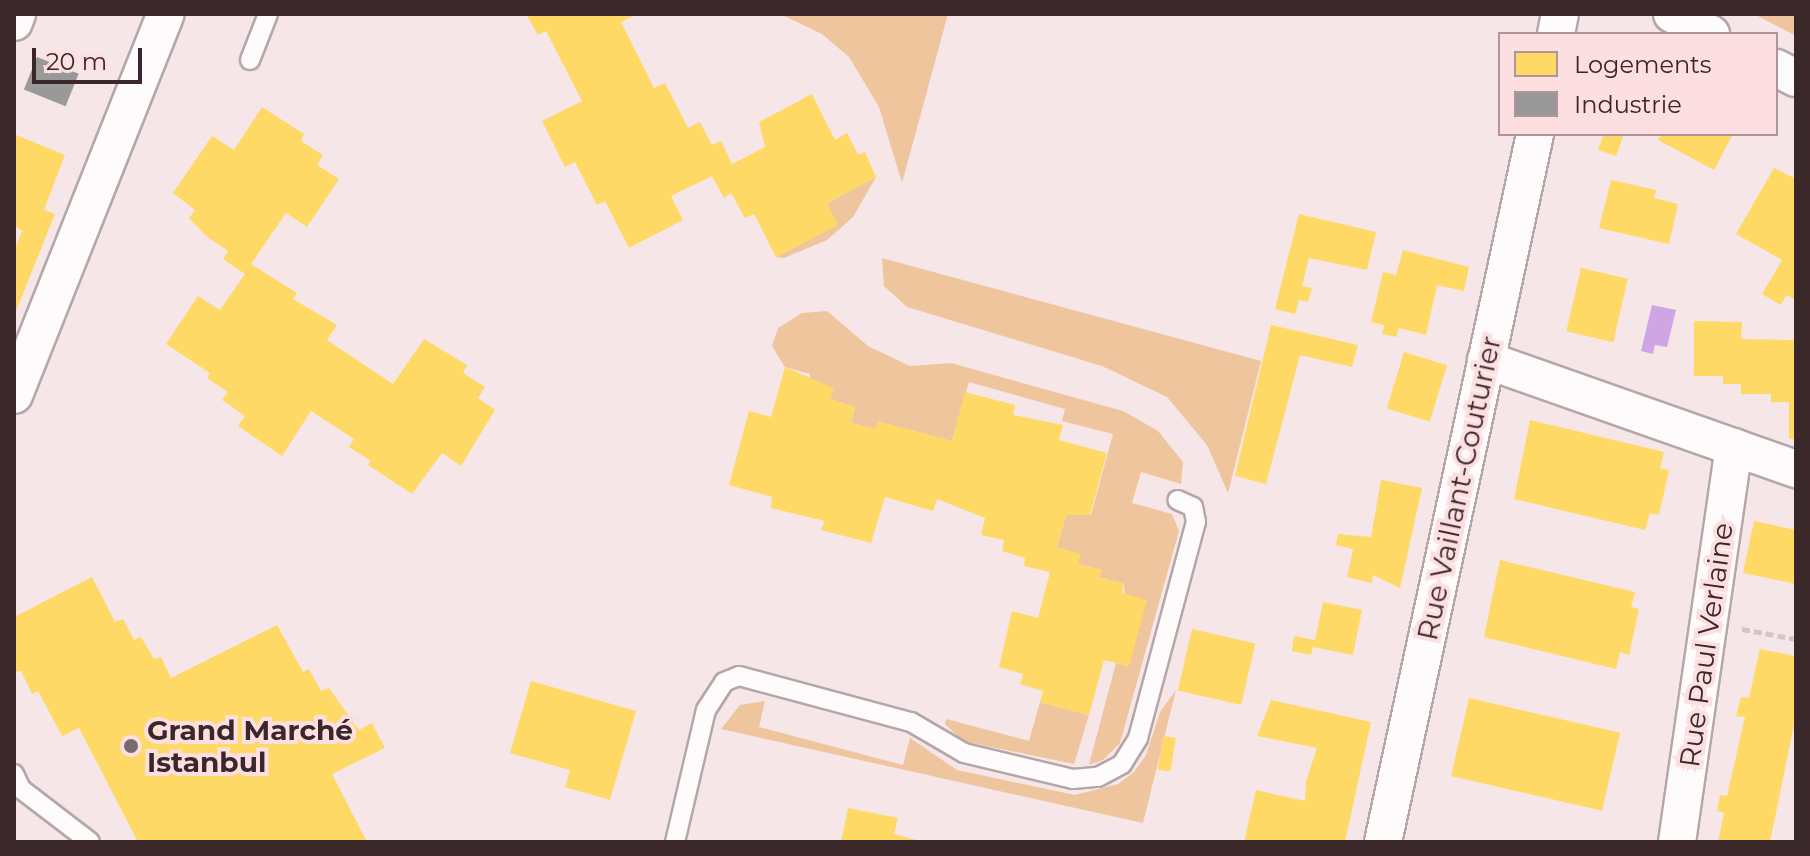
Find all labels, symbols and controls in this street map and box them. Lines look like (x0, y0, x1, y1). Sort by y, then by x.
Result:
scale bar (36, 32, 146, 82)
legend (1498, 32, 1778, 136)
text: 20 m (46, 47, 107, 76)
text: Logements (1574, 50, 1712, 79)
text: Industrie (1574, 90, 1682, 119)
street label: Rue Vaillant-Couturier (1410, 333, 1508, 643)
street label: Rue Paul Verlaine (1672, 521, 1740, 769)
place label: Grand Marché Istanbul (147, 713, 353, 779)
marker: Grand Marché Istanbul (122, 737, 140, 755)

